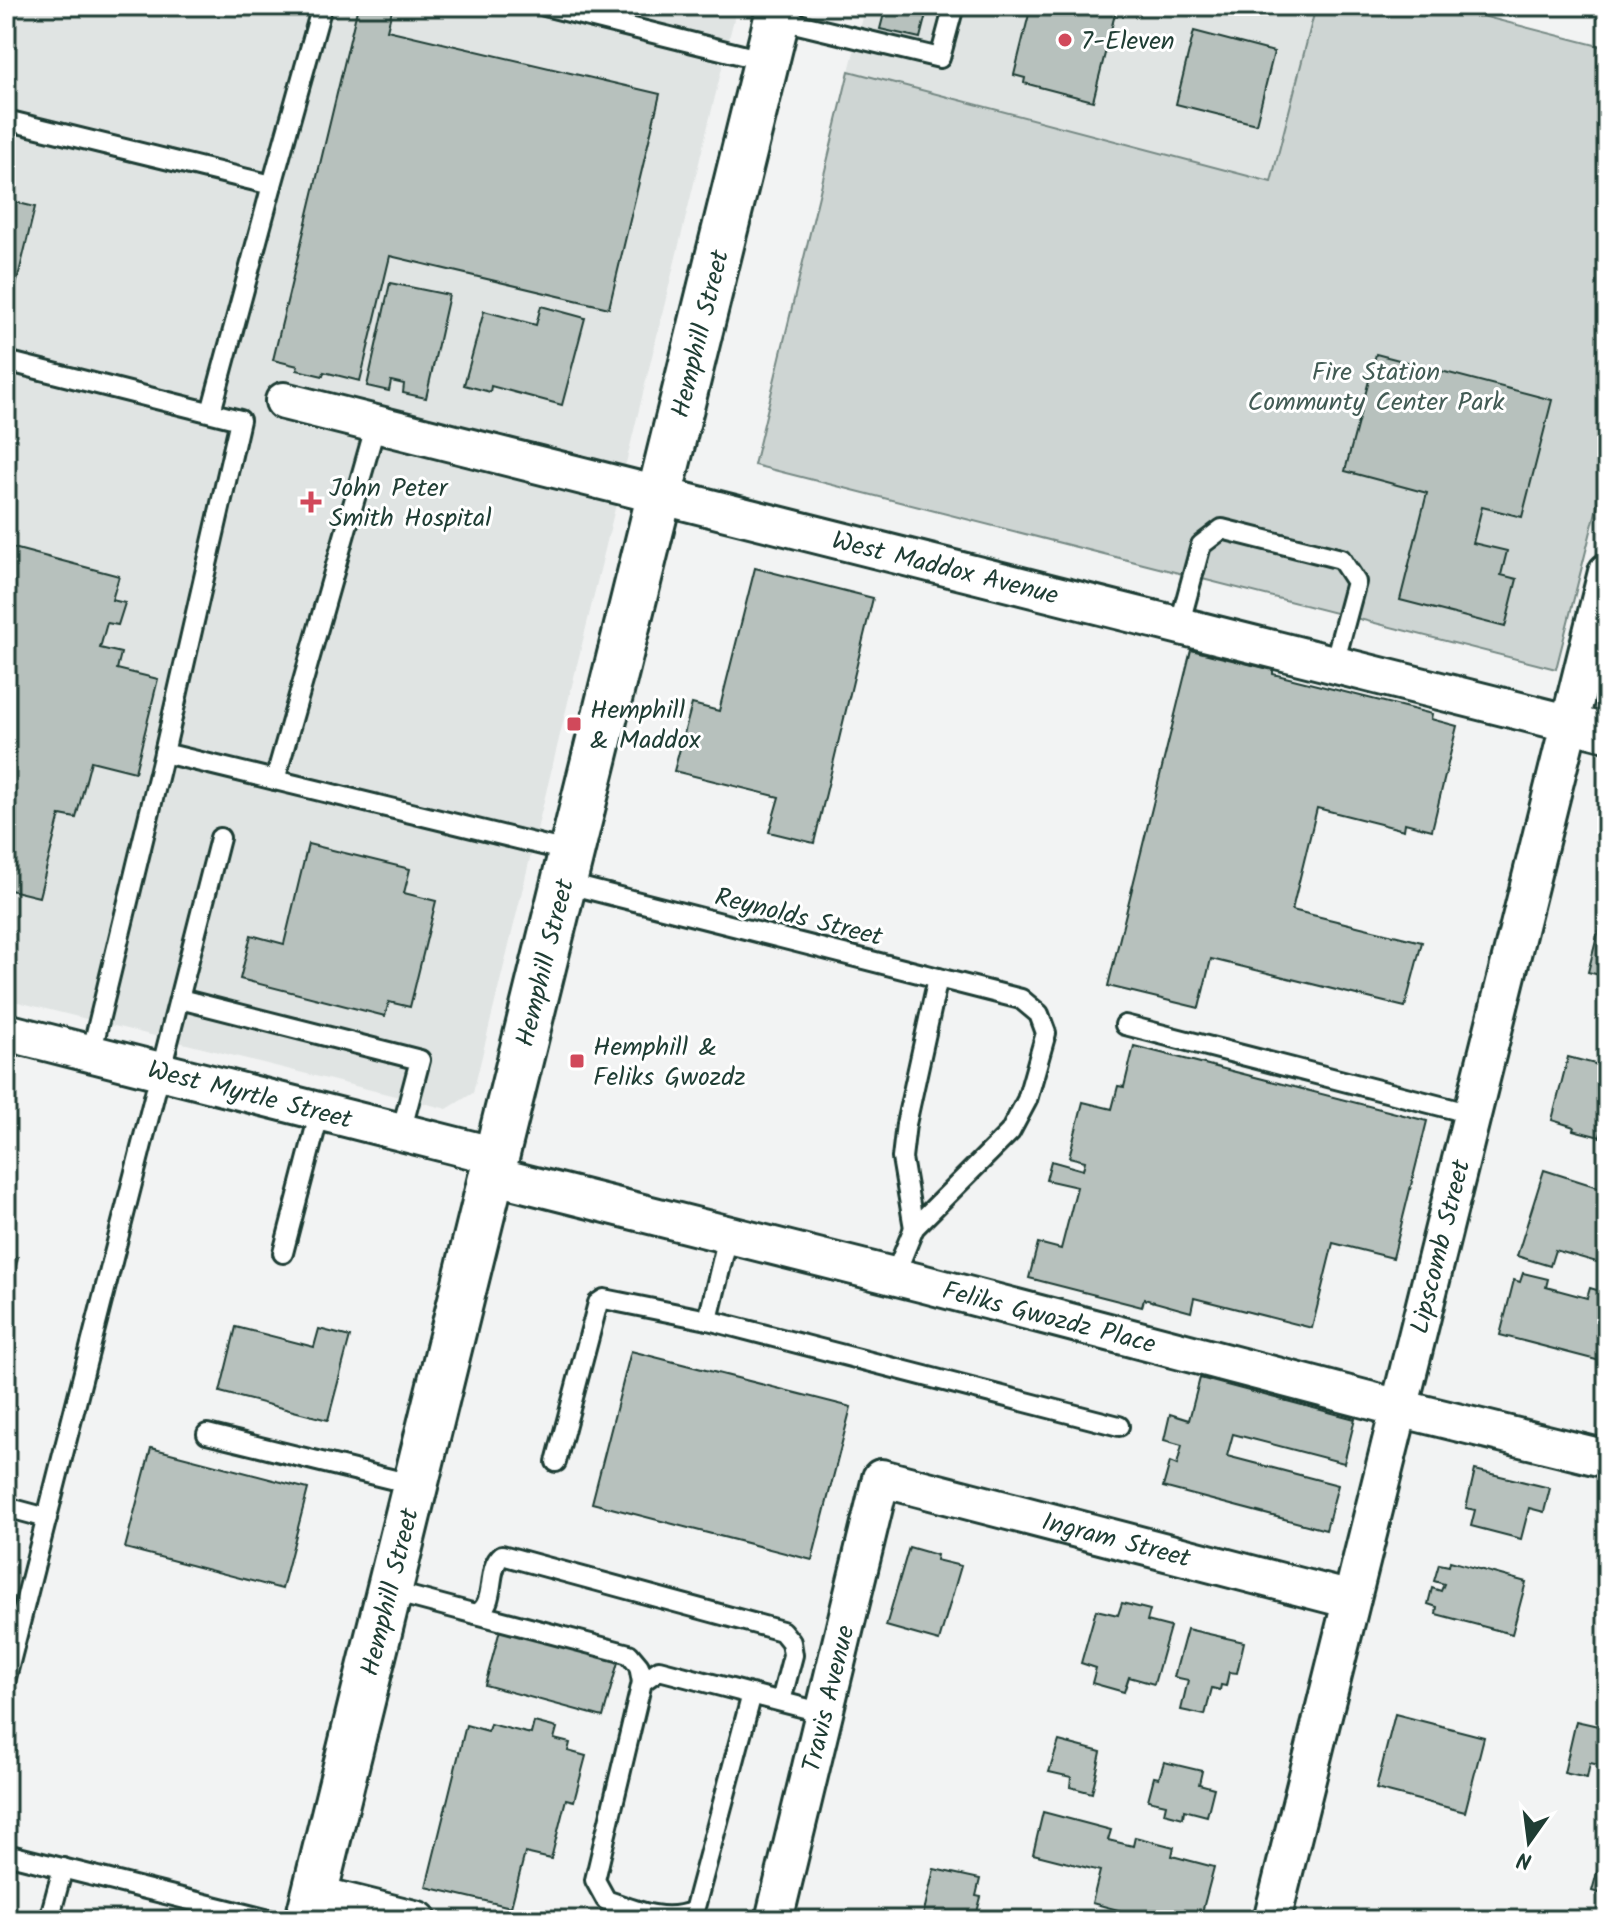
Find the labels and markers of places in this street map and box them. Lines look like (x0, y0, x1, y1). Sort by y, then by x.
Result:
place label: 7-Eleven (1081, 21, 1175, 63)
marker: 7-Eleven (1056, 31, 1074, 49)
place label: John Peter Smith Hospital (329, 468, 492, 540)
marker: John Peter Smith Hospital (300, 491, 322, 513)
place label: Hemphill & Maddox (590, 690, 701, 762)
marker: Hemphill & Maddox (565, 715, 583, 733)
place label: Hemphill & Feliks Gwozdz (593, 1027, 746, 1099)
marker: Hemphill & Feliks Gwozdz (568, 1052, 586, 1070)

